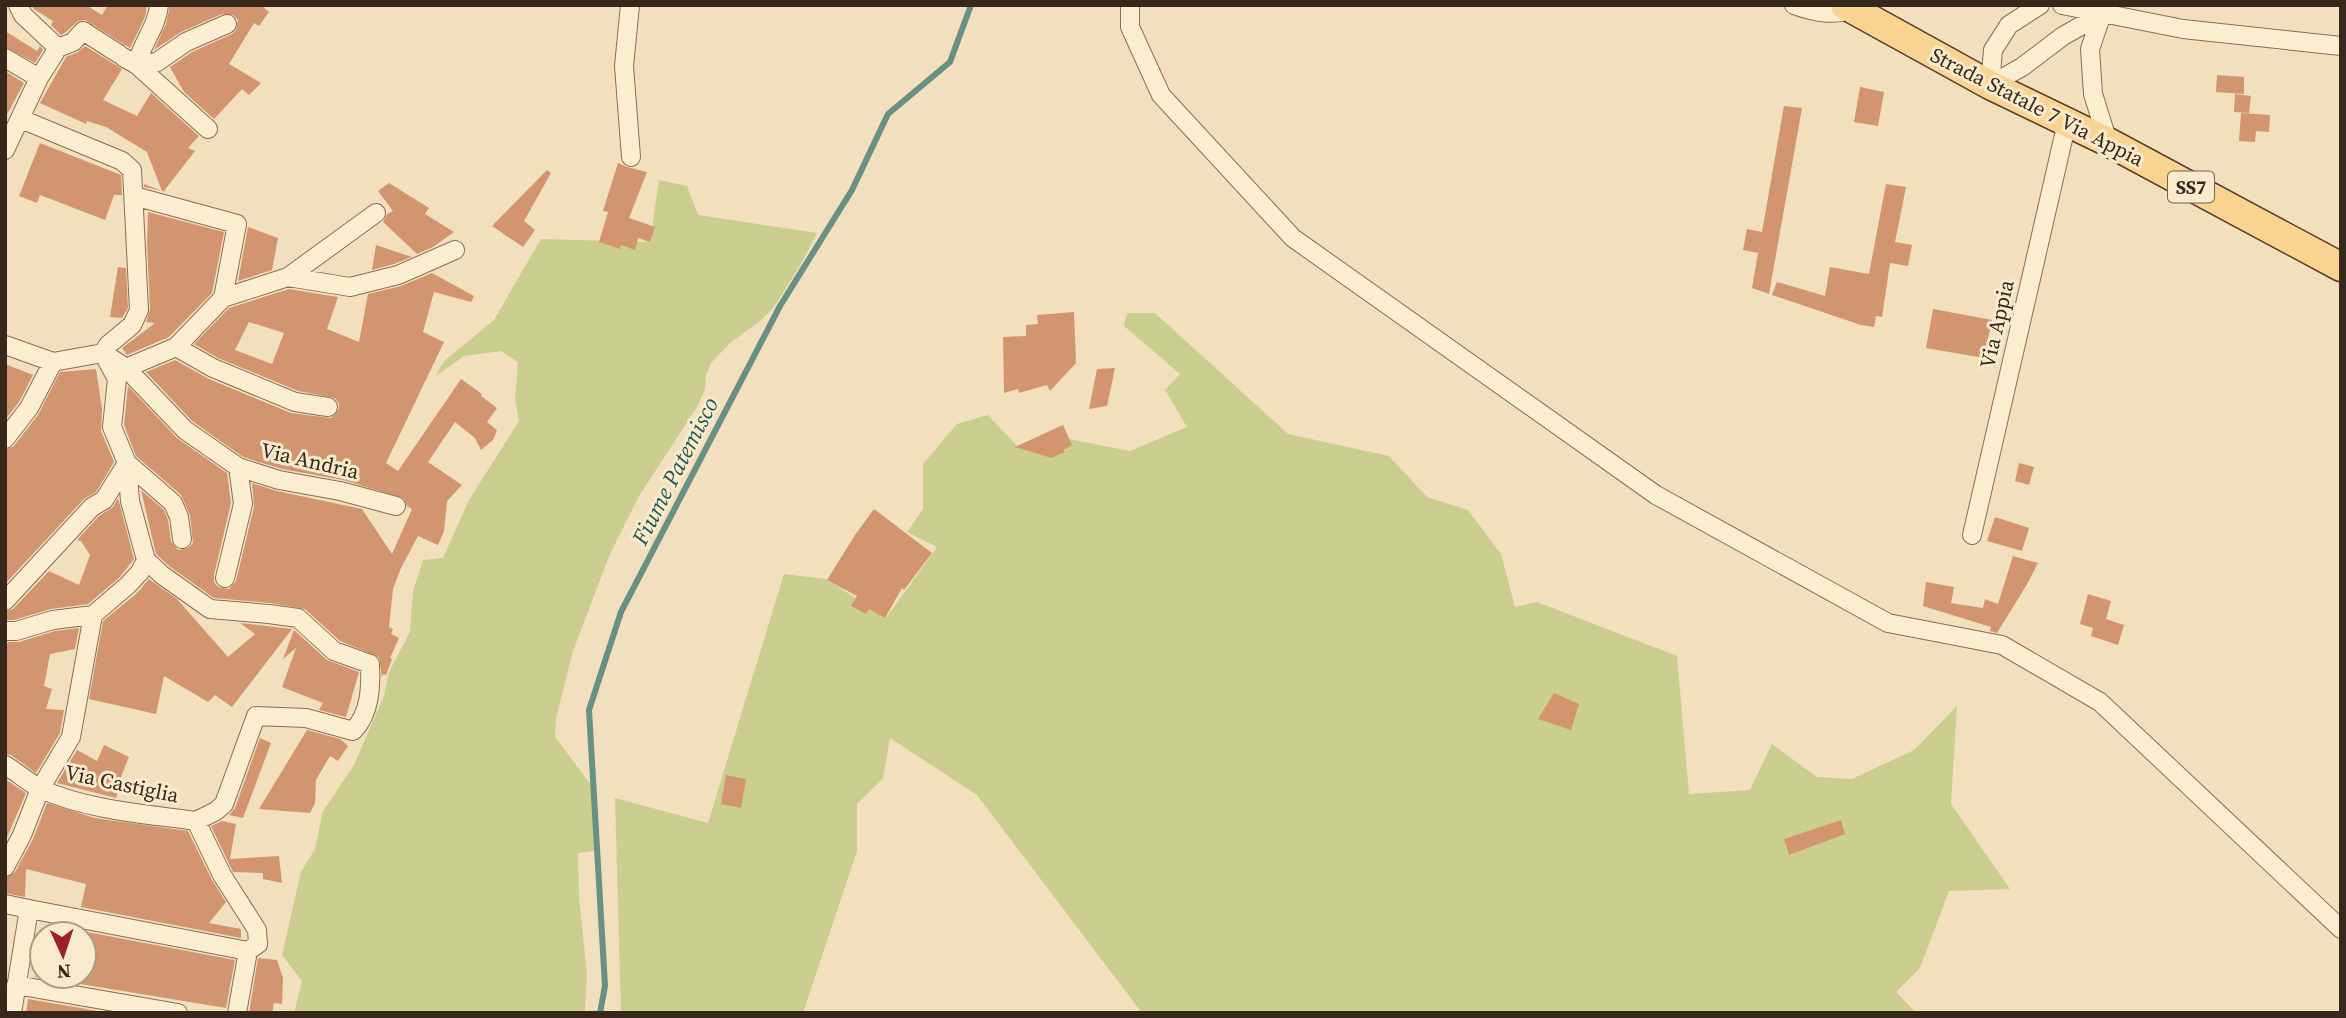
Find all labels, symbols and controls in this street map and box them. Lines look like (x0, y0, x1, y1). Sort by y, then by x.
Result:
street label: Strada Statale 7 Via Appia (1925, 40, 2149, 173)
road number: SS7 (2168, 172, 2214, 202)
street label: Via Appia (1972, 277, 2021, 371)
water label: Fiume Patemisco (623, 391, 726, 551)
street label: Via Andria (258, 435, 362, 486)
street label: Via Castiglia (63, 757, 182, 810)
north arrow (28, 920, 98, 990)
text: N (56, 959, 71, 985)

